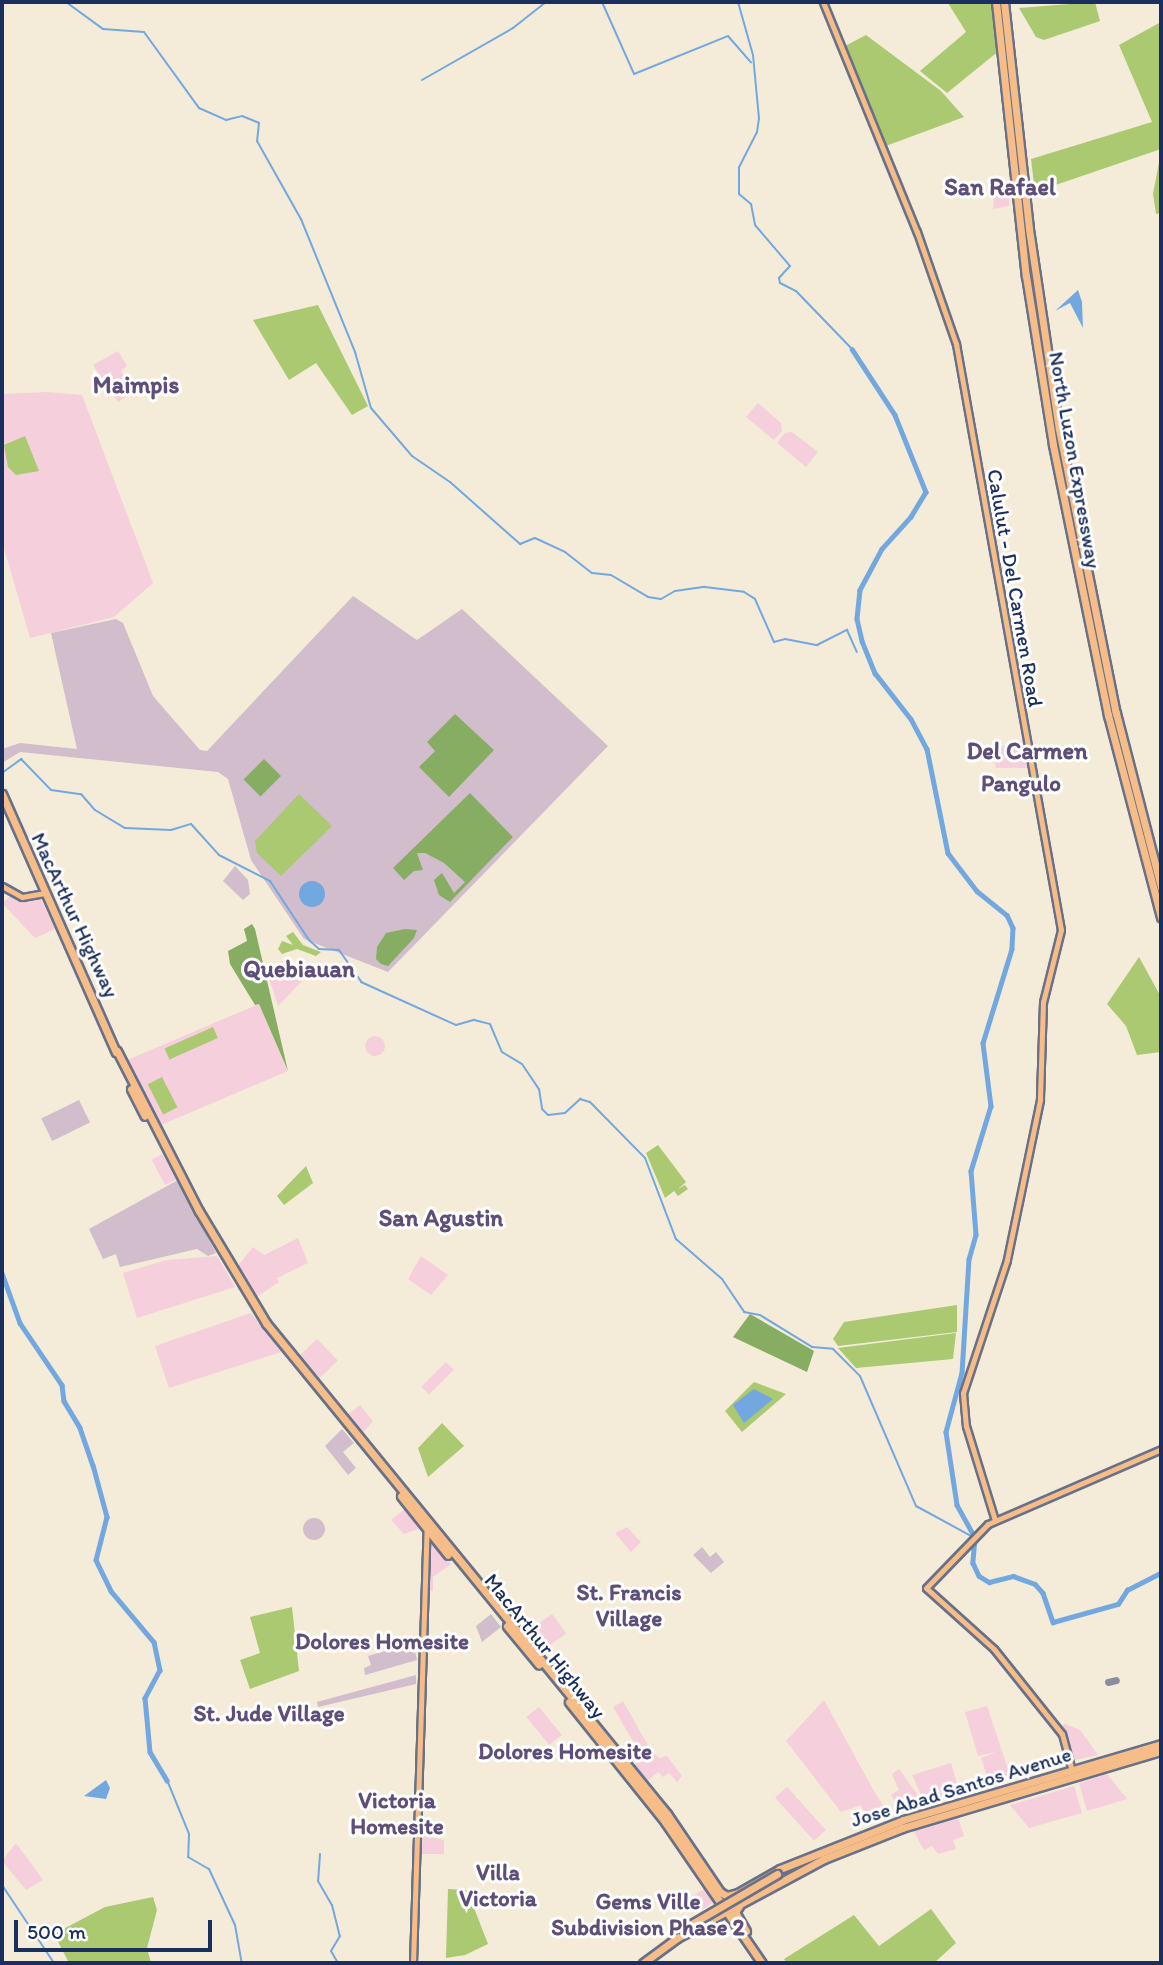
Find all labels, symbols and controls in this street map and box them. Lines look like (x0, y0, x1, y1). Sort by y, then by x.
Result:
district label: San Rafael (945, 173, 1055, 201)
street label: North Luzon Expressway (1044, 350, 1106, 570)
district label: Maimpis (93, 371, 179, 399)
street label: Calulut - Del Carmen Road (982, 467, 1048, 709)
district label: Del Carmen (966, 737, 1088, 765)
district label: Pangulo (981, 769, 1061, 797)
street label: MacArthur Highway (26, 829, 124, 1001)
district label: Quebiauan (243, 955, 355, 983)
district label: San Agustin (378, 1204, 504, 1232)
street label: MacArthur Highway (479, 1569, 611, 1723)
district label: St. Francis Village (577, 1578, 681, 1632)
district label: Dolores Homesite (295, 1627, 469, 1655)
district label: St. Jude Village (193, 1699, 345, 1727)
district label: Dolores Homesite (478, 1737, 652, 1765)
street label: Jose Abad Santos Avenue (848, 1741, 1074, 1833)
district label: Victoria Homesite (350, 1786, 444, 1840)
district label: Villa Victoria (459, 1858, 537, 1912)
district label: Gems Ville Subdivision Phase 2 (551, 1887, 745, 1941)
scale bar (18, 1906, 215, 1950)
text: 500 m (27, 1919, 86, 1944)

